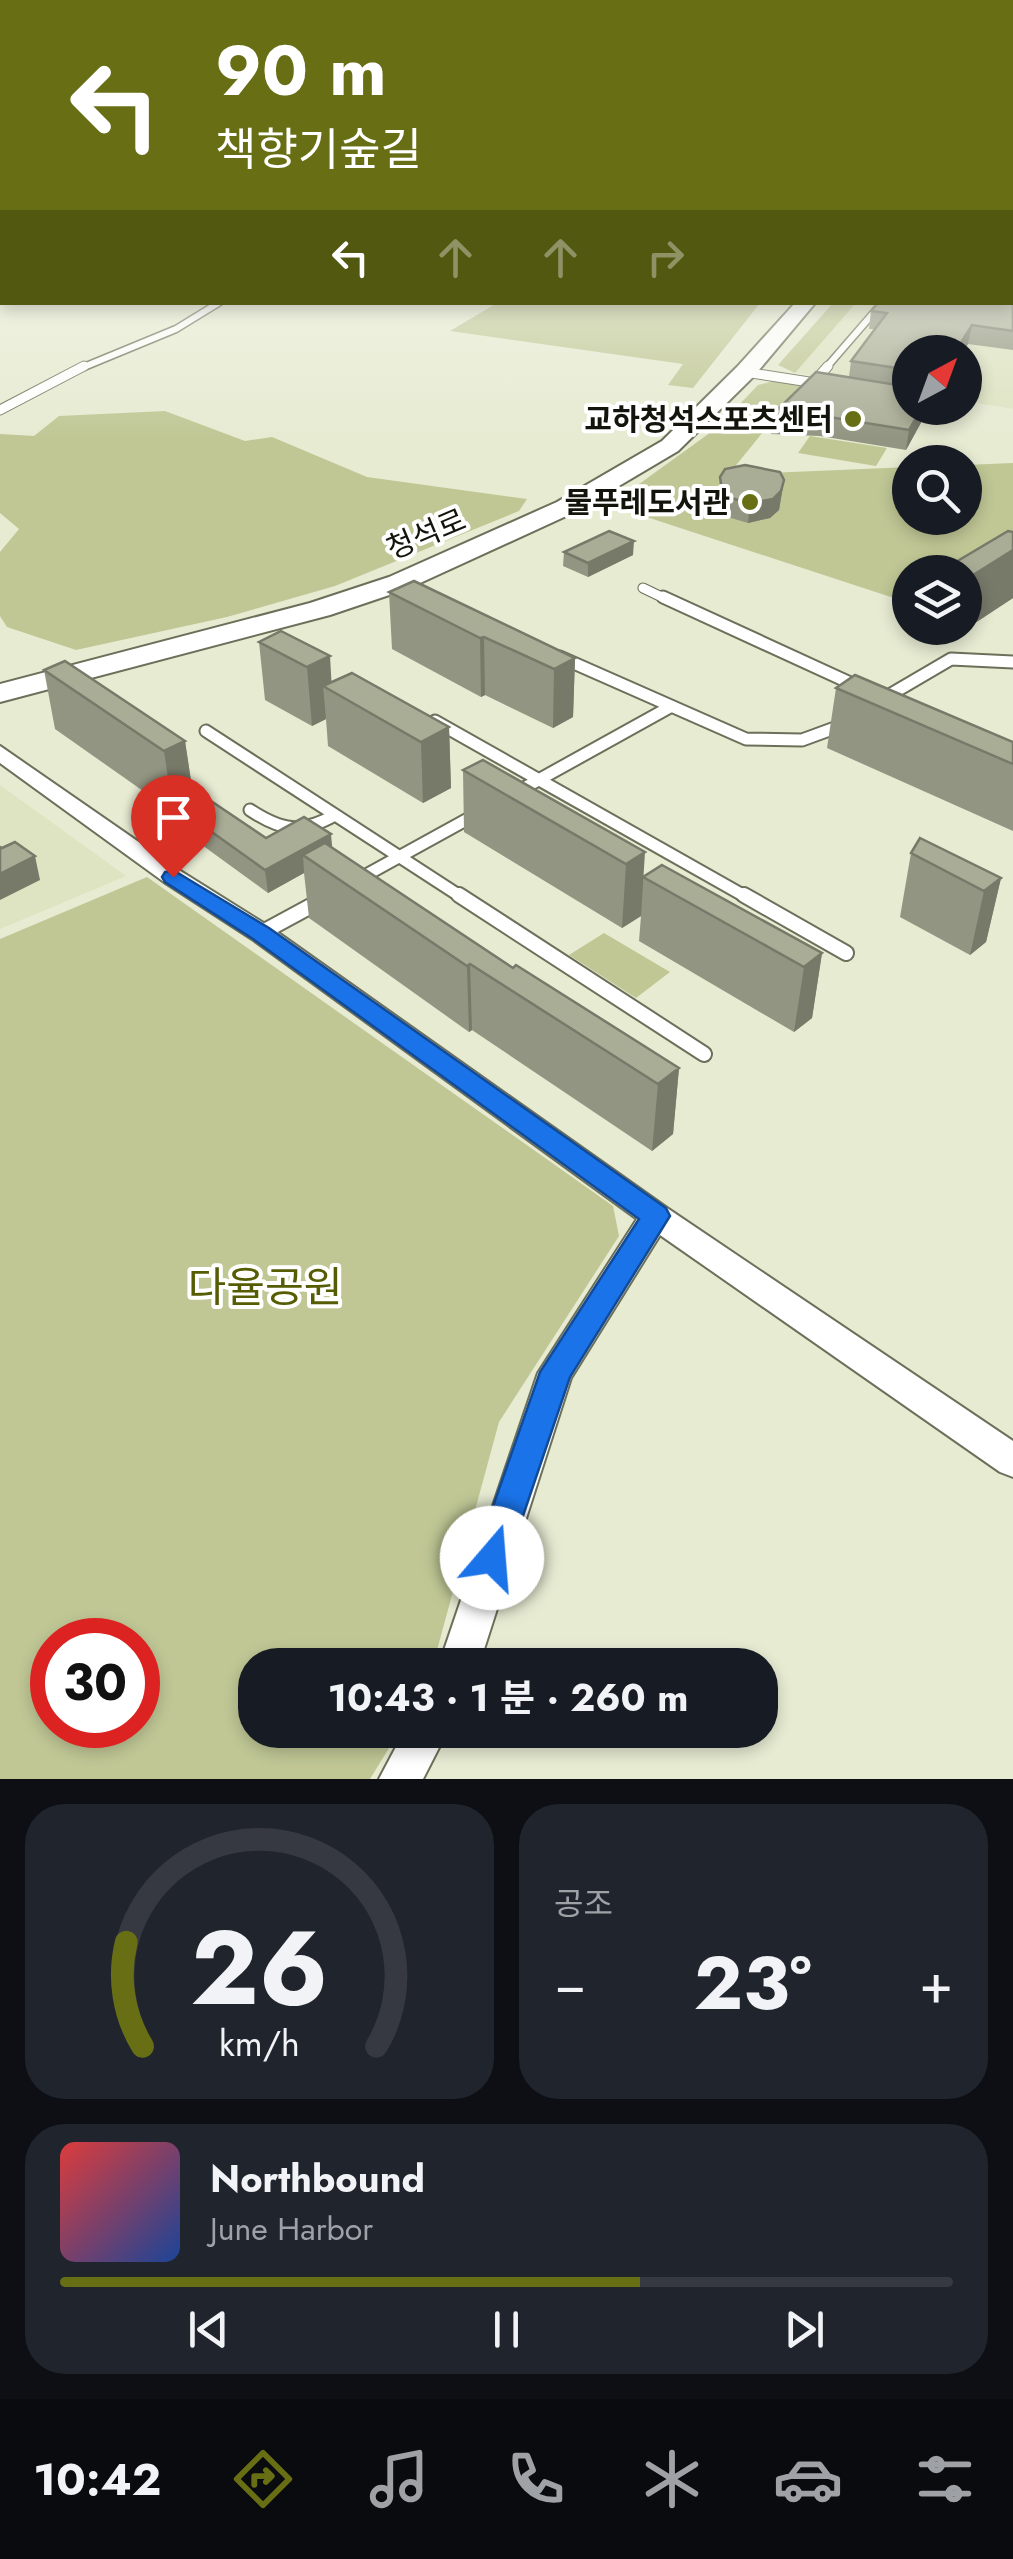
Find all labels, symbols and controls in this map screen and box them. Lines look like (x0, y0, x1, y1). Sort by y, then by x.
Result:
text: 90 m (215, 20, 387, 121)
icon: left (50, 40, 180, 170)
text: 책향기숲길 (215, 117, 422, 182)
icon: left (323, 230, 378, 285)
icon: ahead (428, 230, 483, 285)
icon: ahead (533, 230, 588, 285)
icon: right (638, 230, 693, 285)
north arrow (892, 335, 982, 425)
map controls (892, 335, 982, 645)
place label: 교하청석스포츠센터 (585, 398, 833, 441)
marker: 교하청석스포츠센터 (842, 408, 864, 430)
button: search (892, 445, 982, 535)
place label: 물푸레도서관 (564, 481, 730, 524)
marker: 물푸레도서관 (739, 491, 761, 513)
street label: 청석로 (379, 498, 473, 570)
button: layers (892, 555, 982, 645)
pin (131, 775, 216, 878)
icon: arrive (146, 790, 201, 845)
park label: 다율공원 (188, 1257, 342, 1318)
position arrow (440, 1506, 544, 1610)
speed limit sign: 30 (30, 1618, 160, 1748)
text: 10:43 · 1 분 · 260 m (328, 1670, 688, 1725)
text: 공조 (554, 1881, 613, 1927)
text: 26 (191, 1893, 328, 2043)
text: 23° (694, 1929, 812, 2037)
text: − (554, 1944, 586, 2024)
text: + (919, 1944, 953, 2024)
text: km/h (219, 2018, 300, 2069)
text: Northbound (210, 2151, 425, 2206)
text: June Harbor (210, 2206, 373, 2252)
icon: previous (181, 2302, 236, 2357)
icon: pause (479, 2302, 534, 2357)
icon: next (777, 2302, 832, 2357)
icon: directions (228, 2444, 298, 2514)
icon: music (364, 2444, 434, 2514)
icon: phone (501, 2444, 571, 2514)
icon: climate (637, 2444, 707, 2514)
icon: car (773, 2444, 843, 2514)
icon: filters (910, 2444, 980, 2514)
text: 10:42 (33, 2447, 161, 2512)

